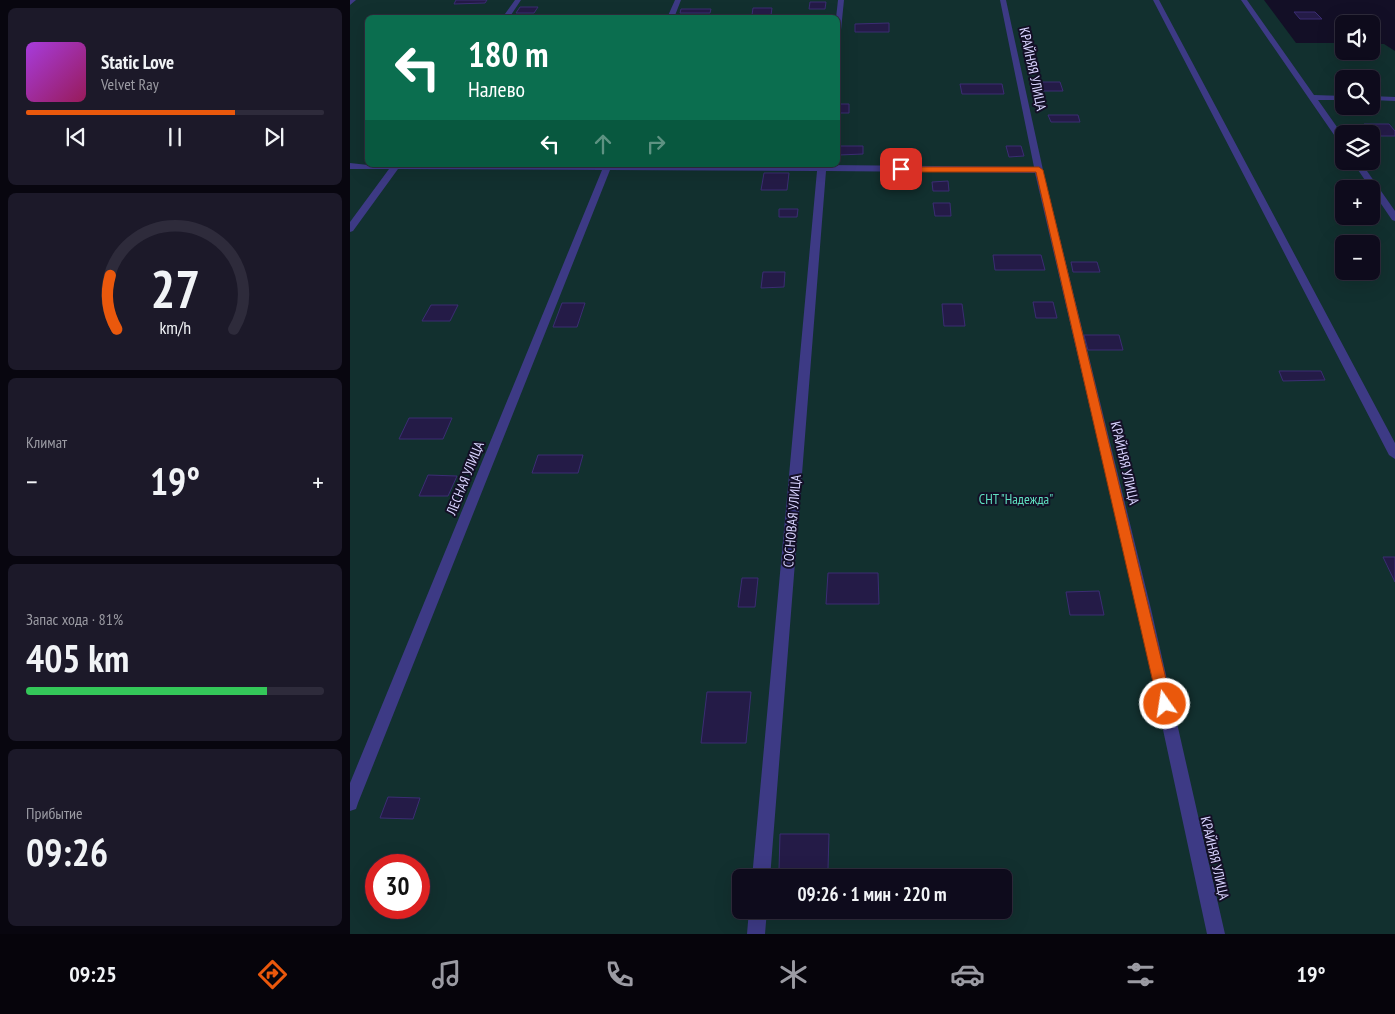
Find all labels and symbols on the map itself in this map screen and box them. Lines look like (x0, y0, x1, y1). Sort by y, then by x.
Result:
street label: КРАЙНЯЯ УЛИЦА (1015, 26, 1051, 113)
pin (880, 148, 922, 190)
street label: КРАЙНЯЯ УЛИЦА (1107, 420, 1143, 507)
street label: ЛЕСНАЯ УЛИЦА (442, 438, 488, 518)
street label: СОСНОВАЯ УЛИЦА (779, 474, 805, 568)
park label: СНТ "Надежда" (979, 490, 1053, 508)
position arrow (1138, 677, 1190, 729)
street label: КРАЙНЯЯ УЛИЦА (1197, 815, 1233, 902)
speed limit sign: 30 (365, 854, 430, 919)

